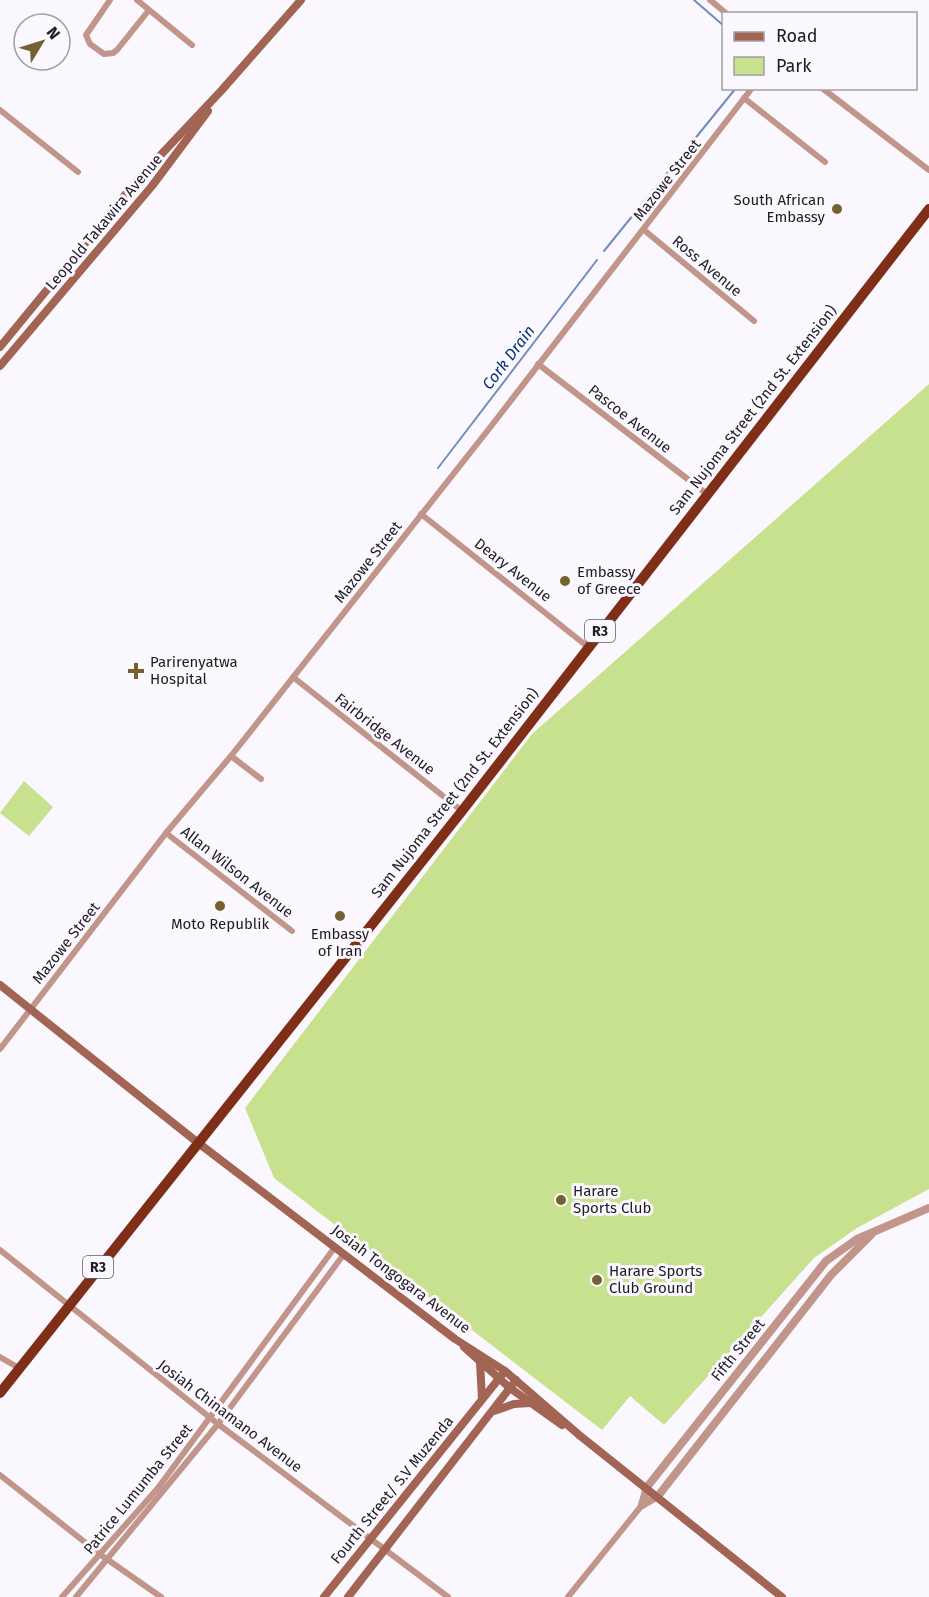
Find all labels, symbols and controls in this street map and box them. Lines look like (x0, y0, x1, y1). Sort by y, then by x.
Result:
north arrow (12, 12, 72, 72)
legend (722, 12, 917, 90)
text: N (43, 23, 64, 43)
text: Road (776, 25, 818, 47)
text: Park (776, 55, 812, 77)
street label: Mazowe Street (630, 135, 705, 224)
street label: Leopold Takawira Avenue (42, 150, 166, 294)
place label: South African Embassy (734, 191, 826, 226)
marker: South African Embassy (830, 202, 844, 216)
street label: Ross Avenue (669, 232, 745, 300)
street label: Sam Nujoma Street (2nd St. Extension) (666, 301, 841, 518)
water label: Cork Drain (478, 321, 539, 393)
street label: Pascoe Avenue (585, 381, 675, 457)
street label: Mazowe Street (331, 517, 406, 606)
street label: Deary Avenue (471, 534, 555, 606)
place label: Embassy of Greece (577, 563, 641, 598)
marker: Embassy of Greece (558, 574, 572, 588)
road number: R3 (585, 620, 615, 642)
place label: Parirenyatwa Hospital (150, 653, 238, 688)
marker: Parirenyatwa Hospital (127, 662, 145, 680)
street label: Sam Nujoma Street (2nd St. Extension) (368, 684, 543, 901)
street label: Fairbridge Avenue (331, 689, 439, 779)
street label: Allan Wilson Avenue (177, 823, 297, 921)
street label: Mazowe Street (29, 898, 104, 987)
marker: Moto Republik (213, 899, 227, 913)
marker: Embassy of Iran (333, 909, 347, 923)
place label: Moto Republik (171, 915, 269, 933)
place label: Embassy of Iran (311, 925, 370, 960)
place label: Harare Sports Club (573, 1182, 651, 1217)
marker: Harare Sports Club (554, 1193, 568, 1207)
street label: Josiah Tongogara Avenue (328, 1221, 474, 1337)
road number: R3 (83, 1256, 113, 1278)
place label: Harare Sports Club Ground (609, 1262, 702, 1297)
marker: Harare Sports Club Ground (590, 1273, 604, 1287)
street label: Fifth Street (707, 1315, 769, 1385)
street label: Josiah Chinamano Avenue (154, 1356, 306, 1476)
street label: Fourth Street/ S.V Muzenda (327, 1412, 457, 1568)
street label: Patrice Lumumba Street (80, 1420, 196, 1558)

